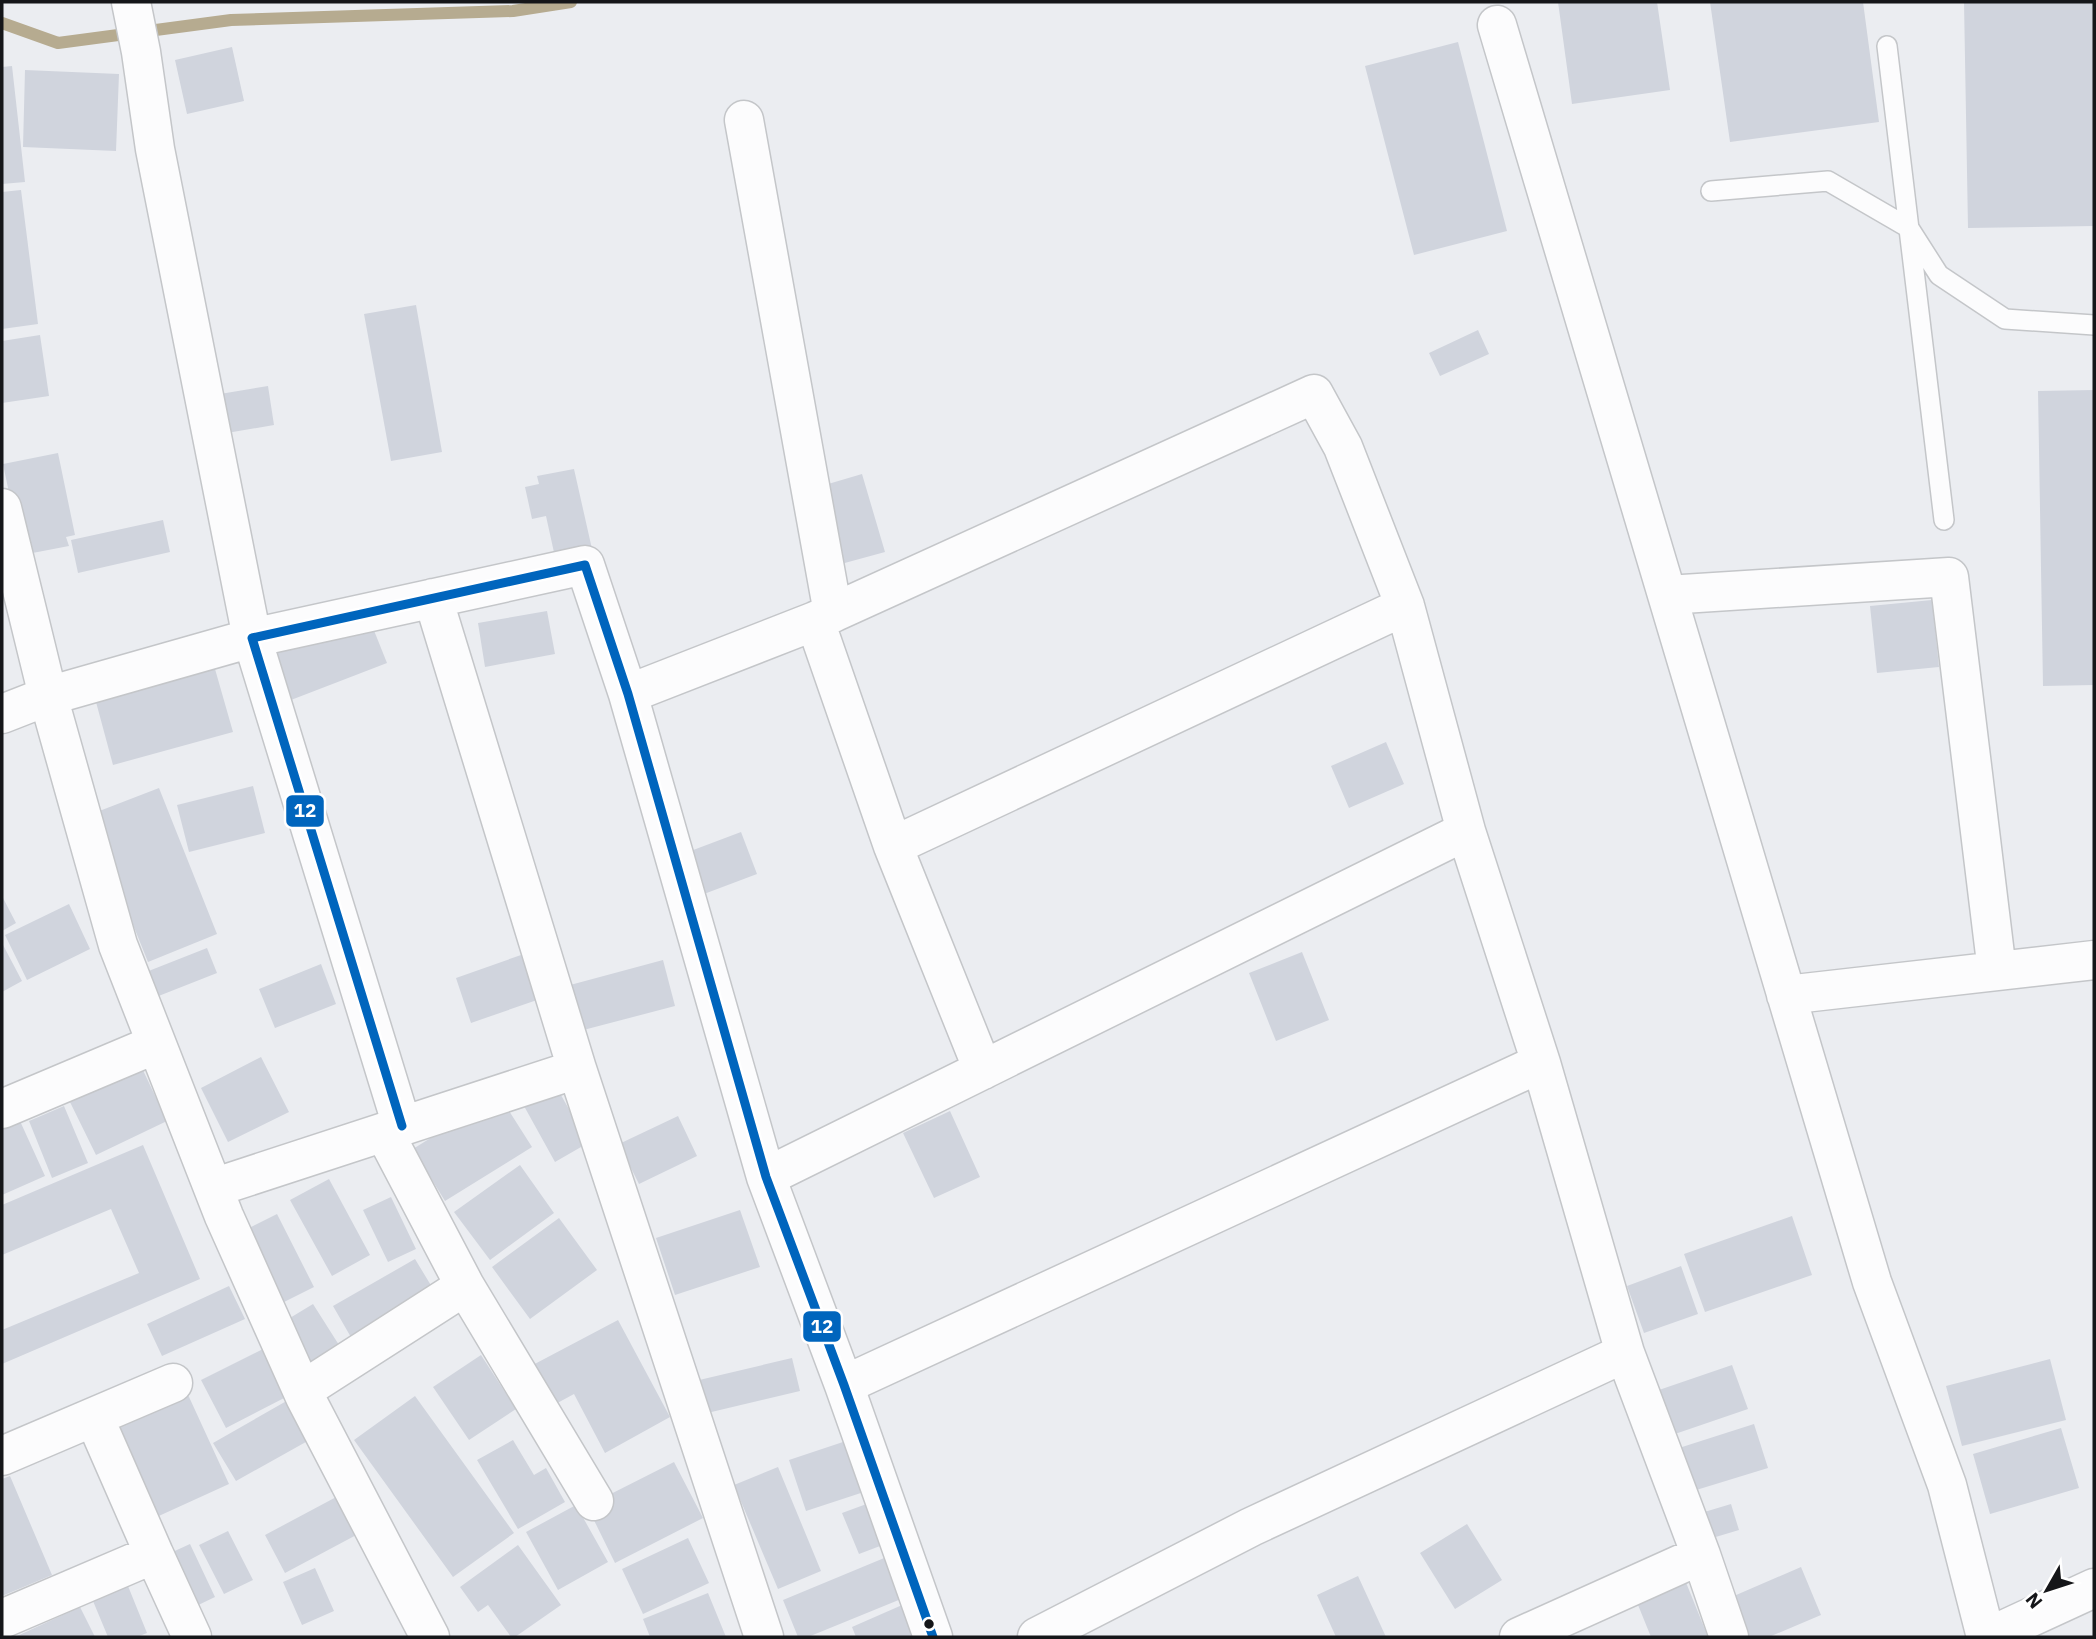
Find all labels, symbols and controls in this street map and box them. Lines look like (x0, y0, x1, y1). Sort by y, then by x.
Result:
line badge: 12 (285, 794, 325, 828)
text: 12 (294, 798, 316, 822)
line badge: 12 (802, 1310, 842, 1343)
text: 12 (811, 1314, 833, 1338)
north arrow (2012, 1555, 2082, 1625)
text: N (2020, 1588, 2047, 1614)
unlabelled marker (922, 1617, 936, 1631)

